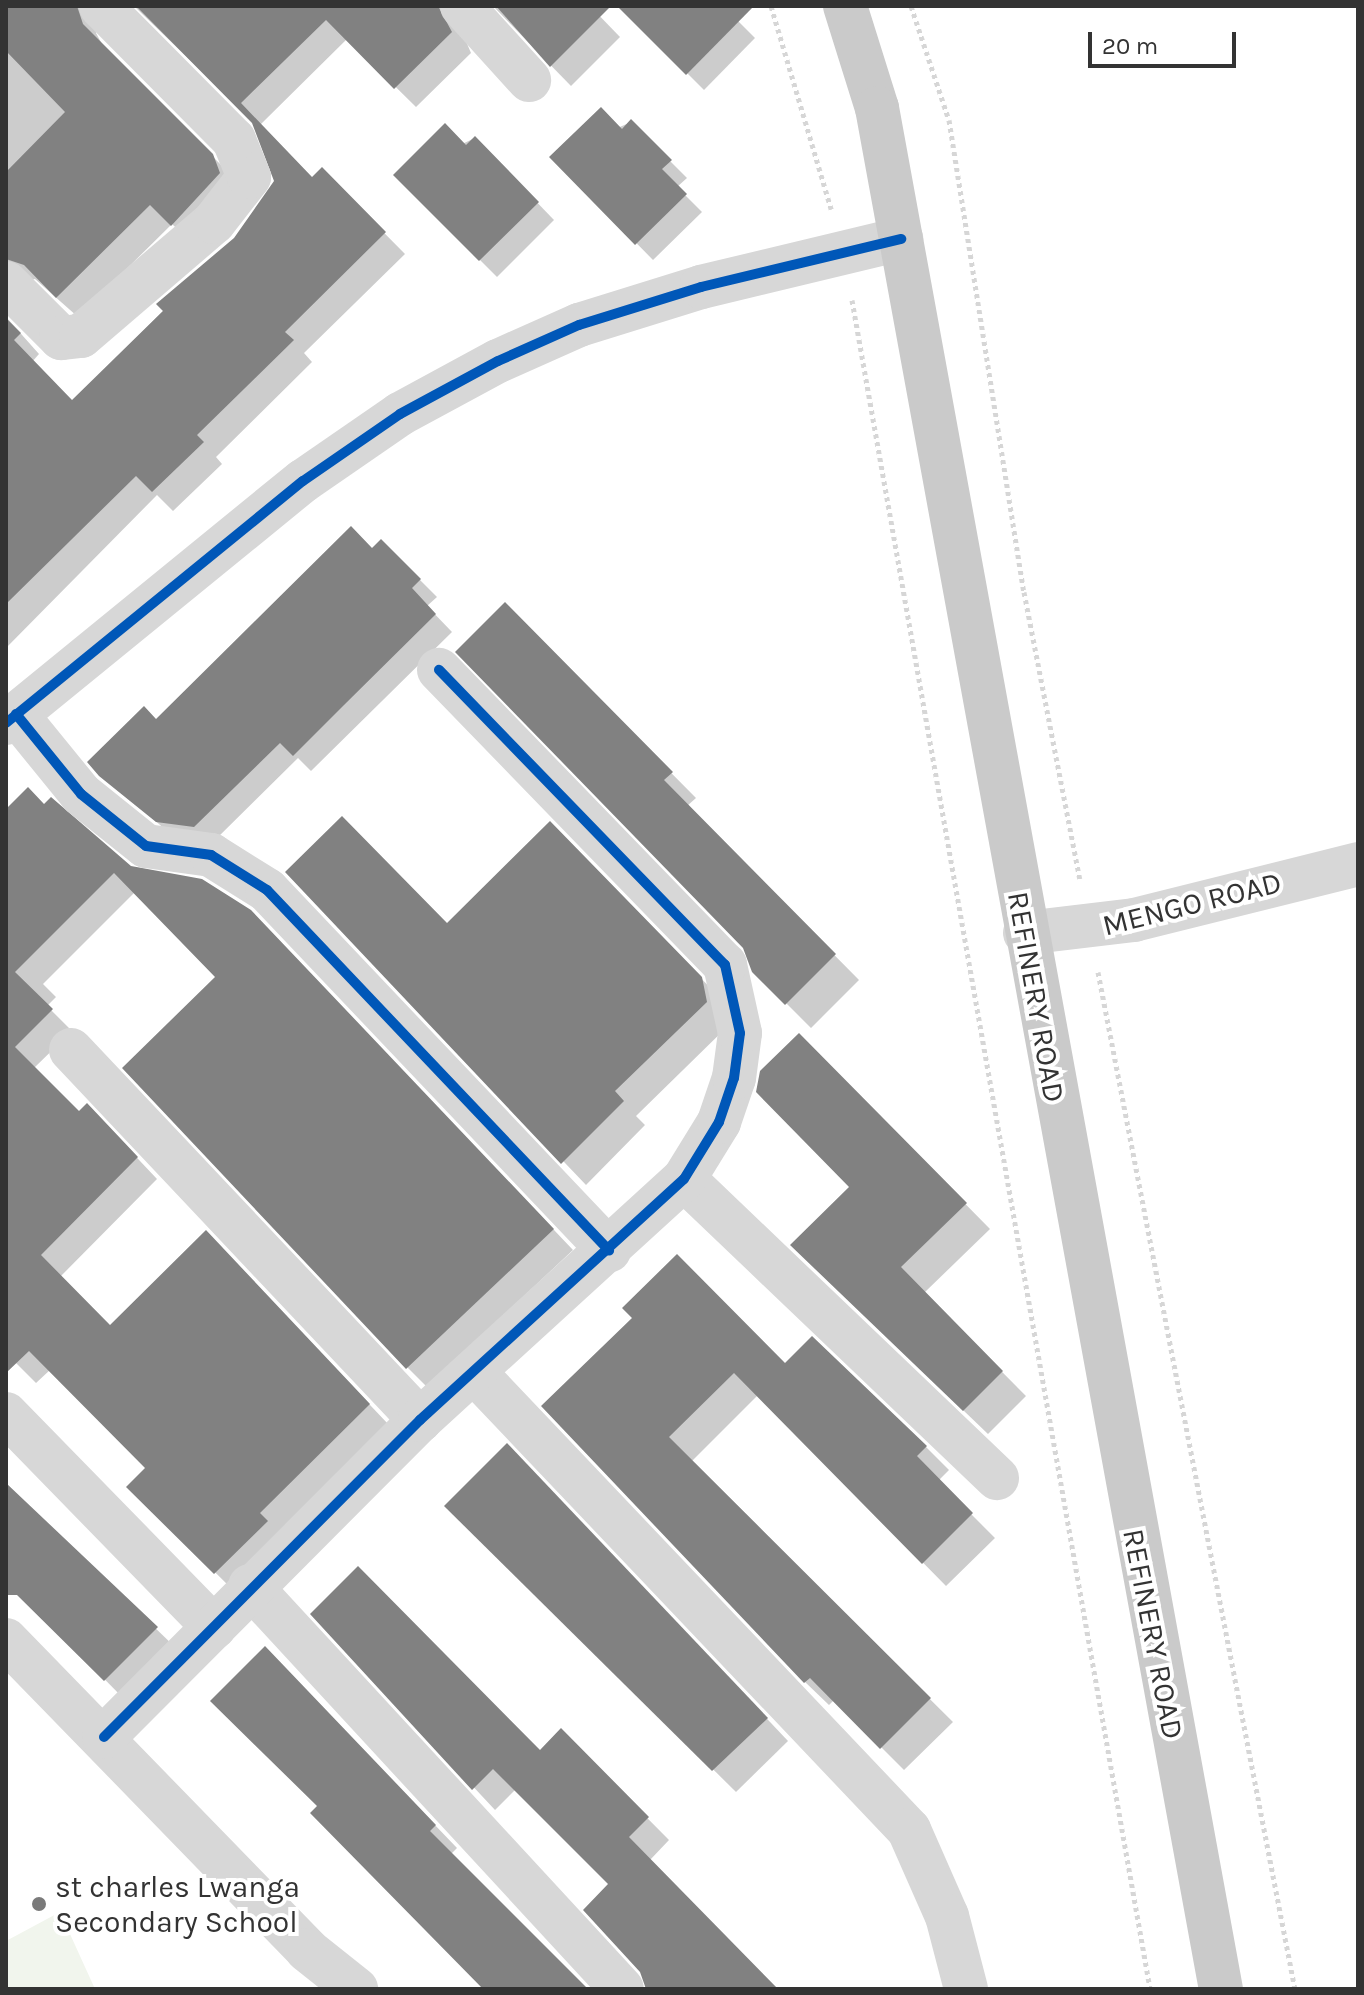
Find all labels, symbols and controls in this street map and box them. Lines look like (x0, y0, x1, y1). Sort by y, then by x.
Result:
scale bar (1092, 16, 1240, 66)
text: 20 m (1102, 32, 1158, 60)
street label: MENGO ROAD (1099, 864, 1285, 944)
street label: REFINERY ROAD (1000, 889, 1072, 1105)
street label: REFINERY ROAD (1115, 1526, 1191, 1742)
place label: st charles Lwanga Secondary School (55, 1869, 300, 1940)
marker: st charles Lwanga Secondary School (30, 1895, 48, 1913)

